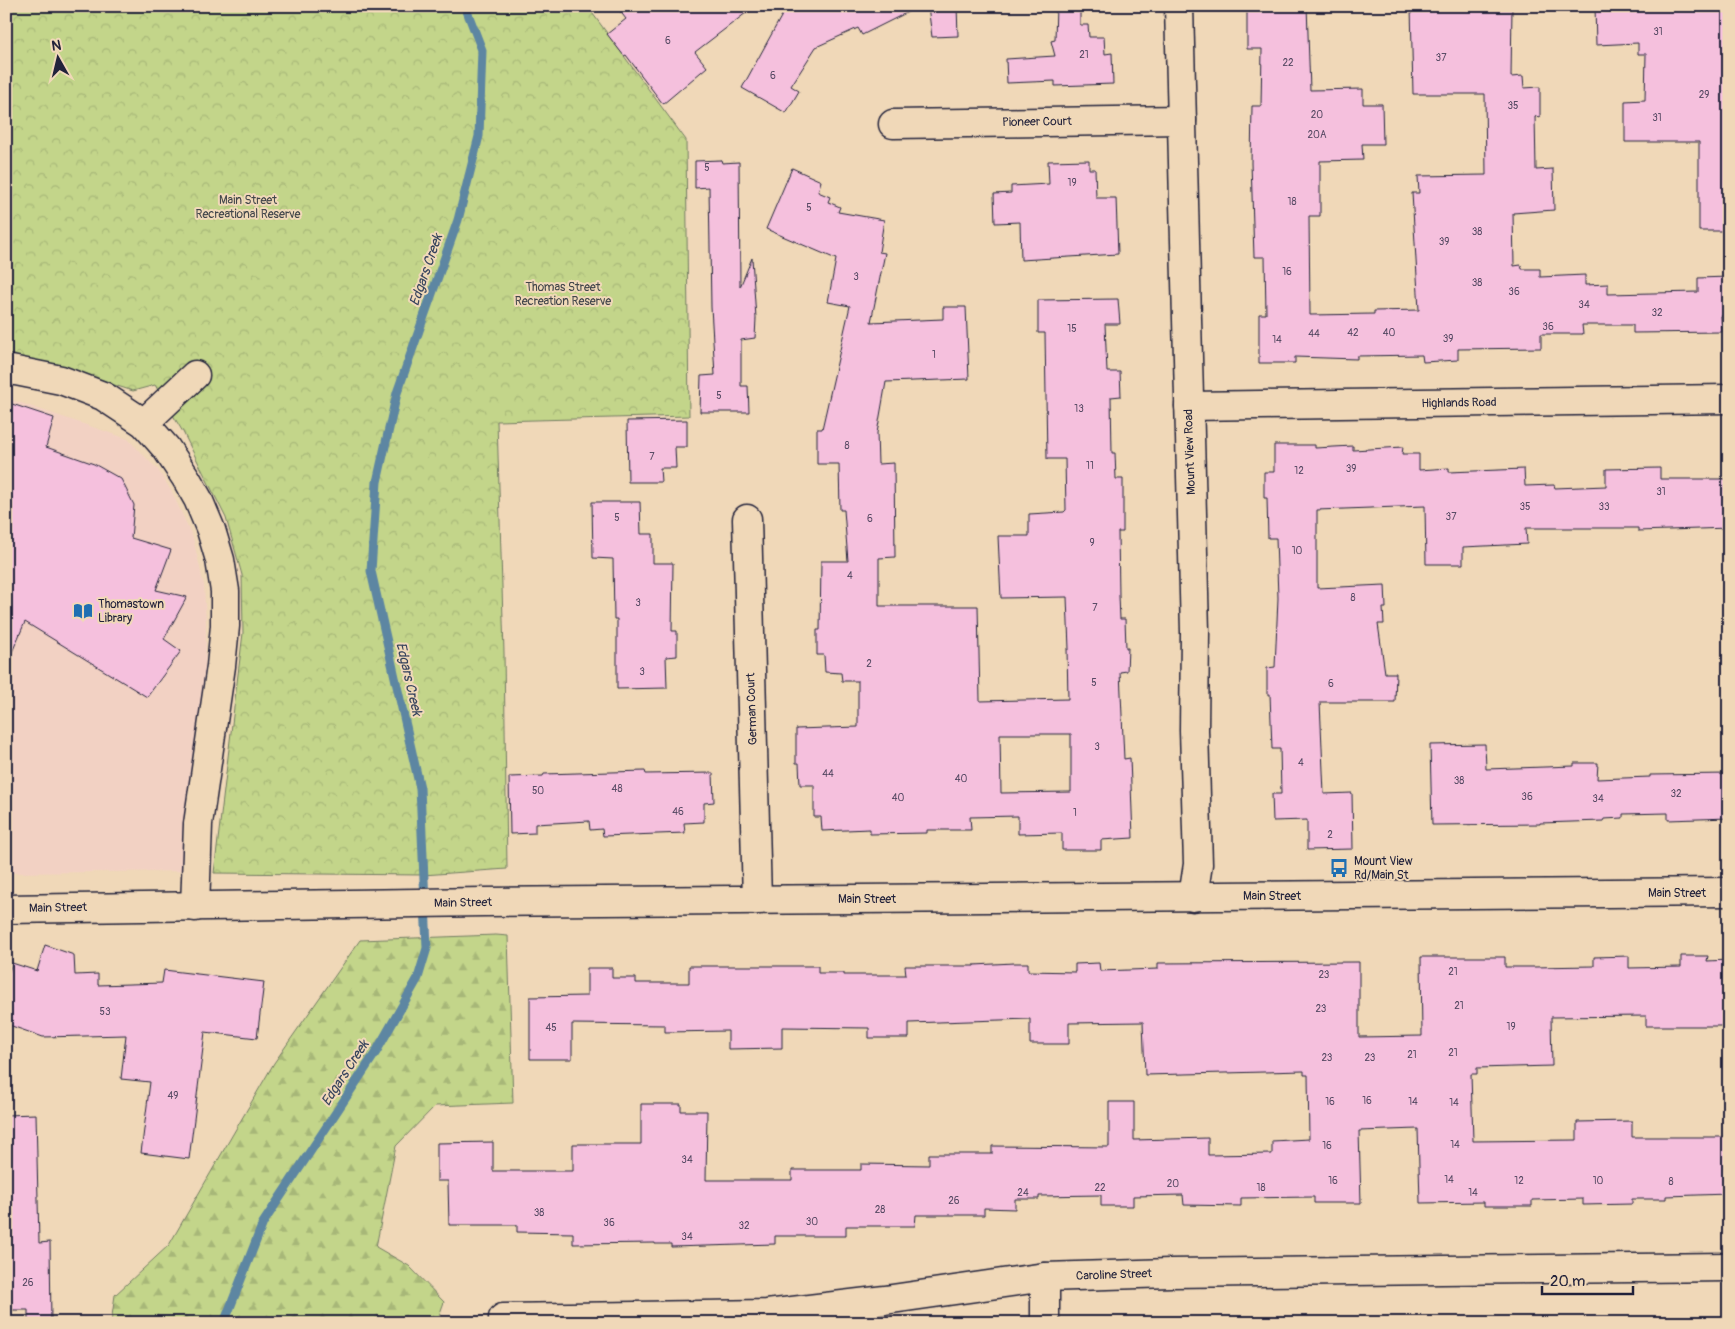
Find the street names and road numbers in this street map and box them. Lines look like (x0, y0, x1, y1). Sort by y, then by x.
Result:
street label: Pioneer Court (1002, 114, 1072, 130)
street label: Highlands Road (1421, 395, 1497, 411)
street label: Mount View Road (1181, 409, 1199, 495)
street label: German Court (743, 672, 761, 745)
street label: Main Street (1648, 886, 1706, 901)
street label: Main Street (1243, 889, 1301, 904)
street label: Main Street (838, 892, 896, 907)
street label: Main Street (434, 895, 492, 911)
street label: Main Street (29, 900, 87, 916)
street label: Caroline Street (1076, 1266, 1153, 1284)

